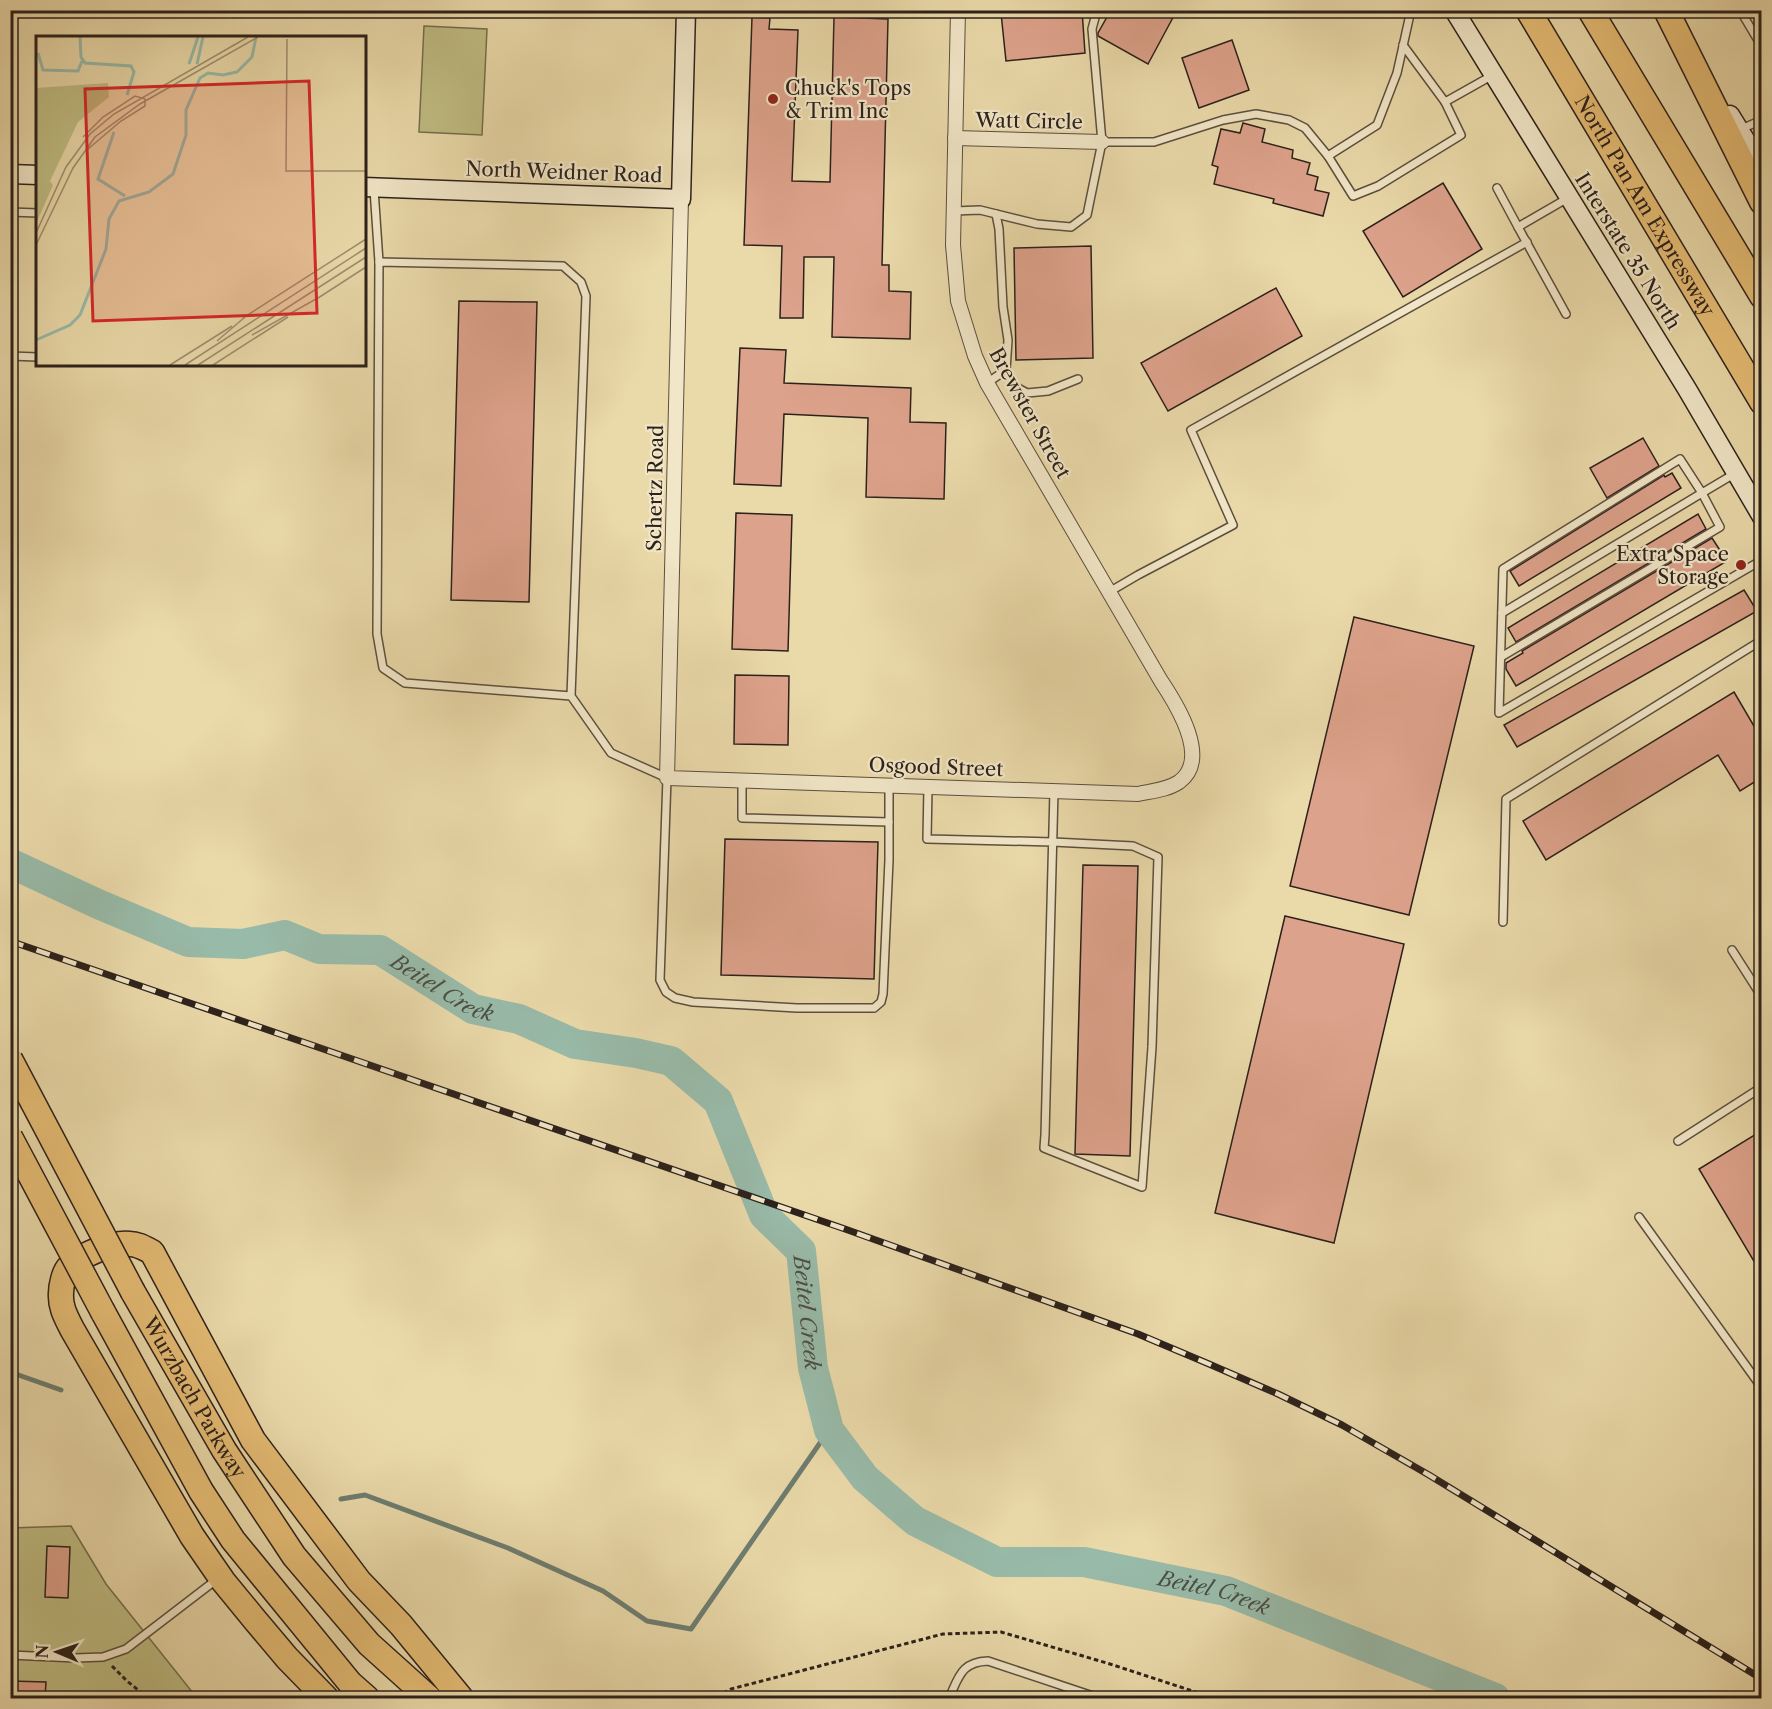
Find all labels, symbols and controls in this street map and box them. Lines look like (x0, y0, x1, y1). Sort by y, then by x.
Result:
inset map (36, 36, 366, 366)
place label: Chuck's Tops & Trim Inc (785, 76, 911, 123)
street label: North Pan Am Expressway (1570, 91, 1720, 321)
marker: Chuck's Tops & Trim Inc (766, 92, 780, 106)
street label: Watt Circle (974, 108, 1083, 134)
street label: North Weidner Road (465, 157, 663, 187)
street label: Interstate 35 North (1570, 168, 1686, 334)
street label: Brewster Street (984, 343, 1076, 483)
street label: Schertz Road (642, 424, 668, 552)
place label: Extra Space Storage (1616, 542, 1729, 589)
marker: Extra Space Storage (1734, 558, 1748, 572)
street label: Osgood Street (868, 753, 1004, 781)
water label: Beitel Creek (385, 947, 496, 1026)
water label: Beitel Creek (789, 1252, 826, 1371)
street label: Wurzbach Parkway (137, 1312, 252, 1483)
water label: Beitel Creek (1154, 1565, 1274, 1620)
north arrow (27, 1622, 87, 1682)
text: N (32, 1644, 52, 1659)

